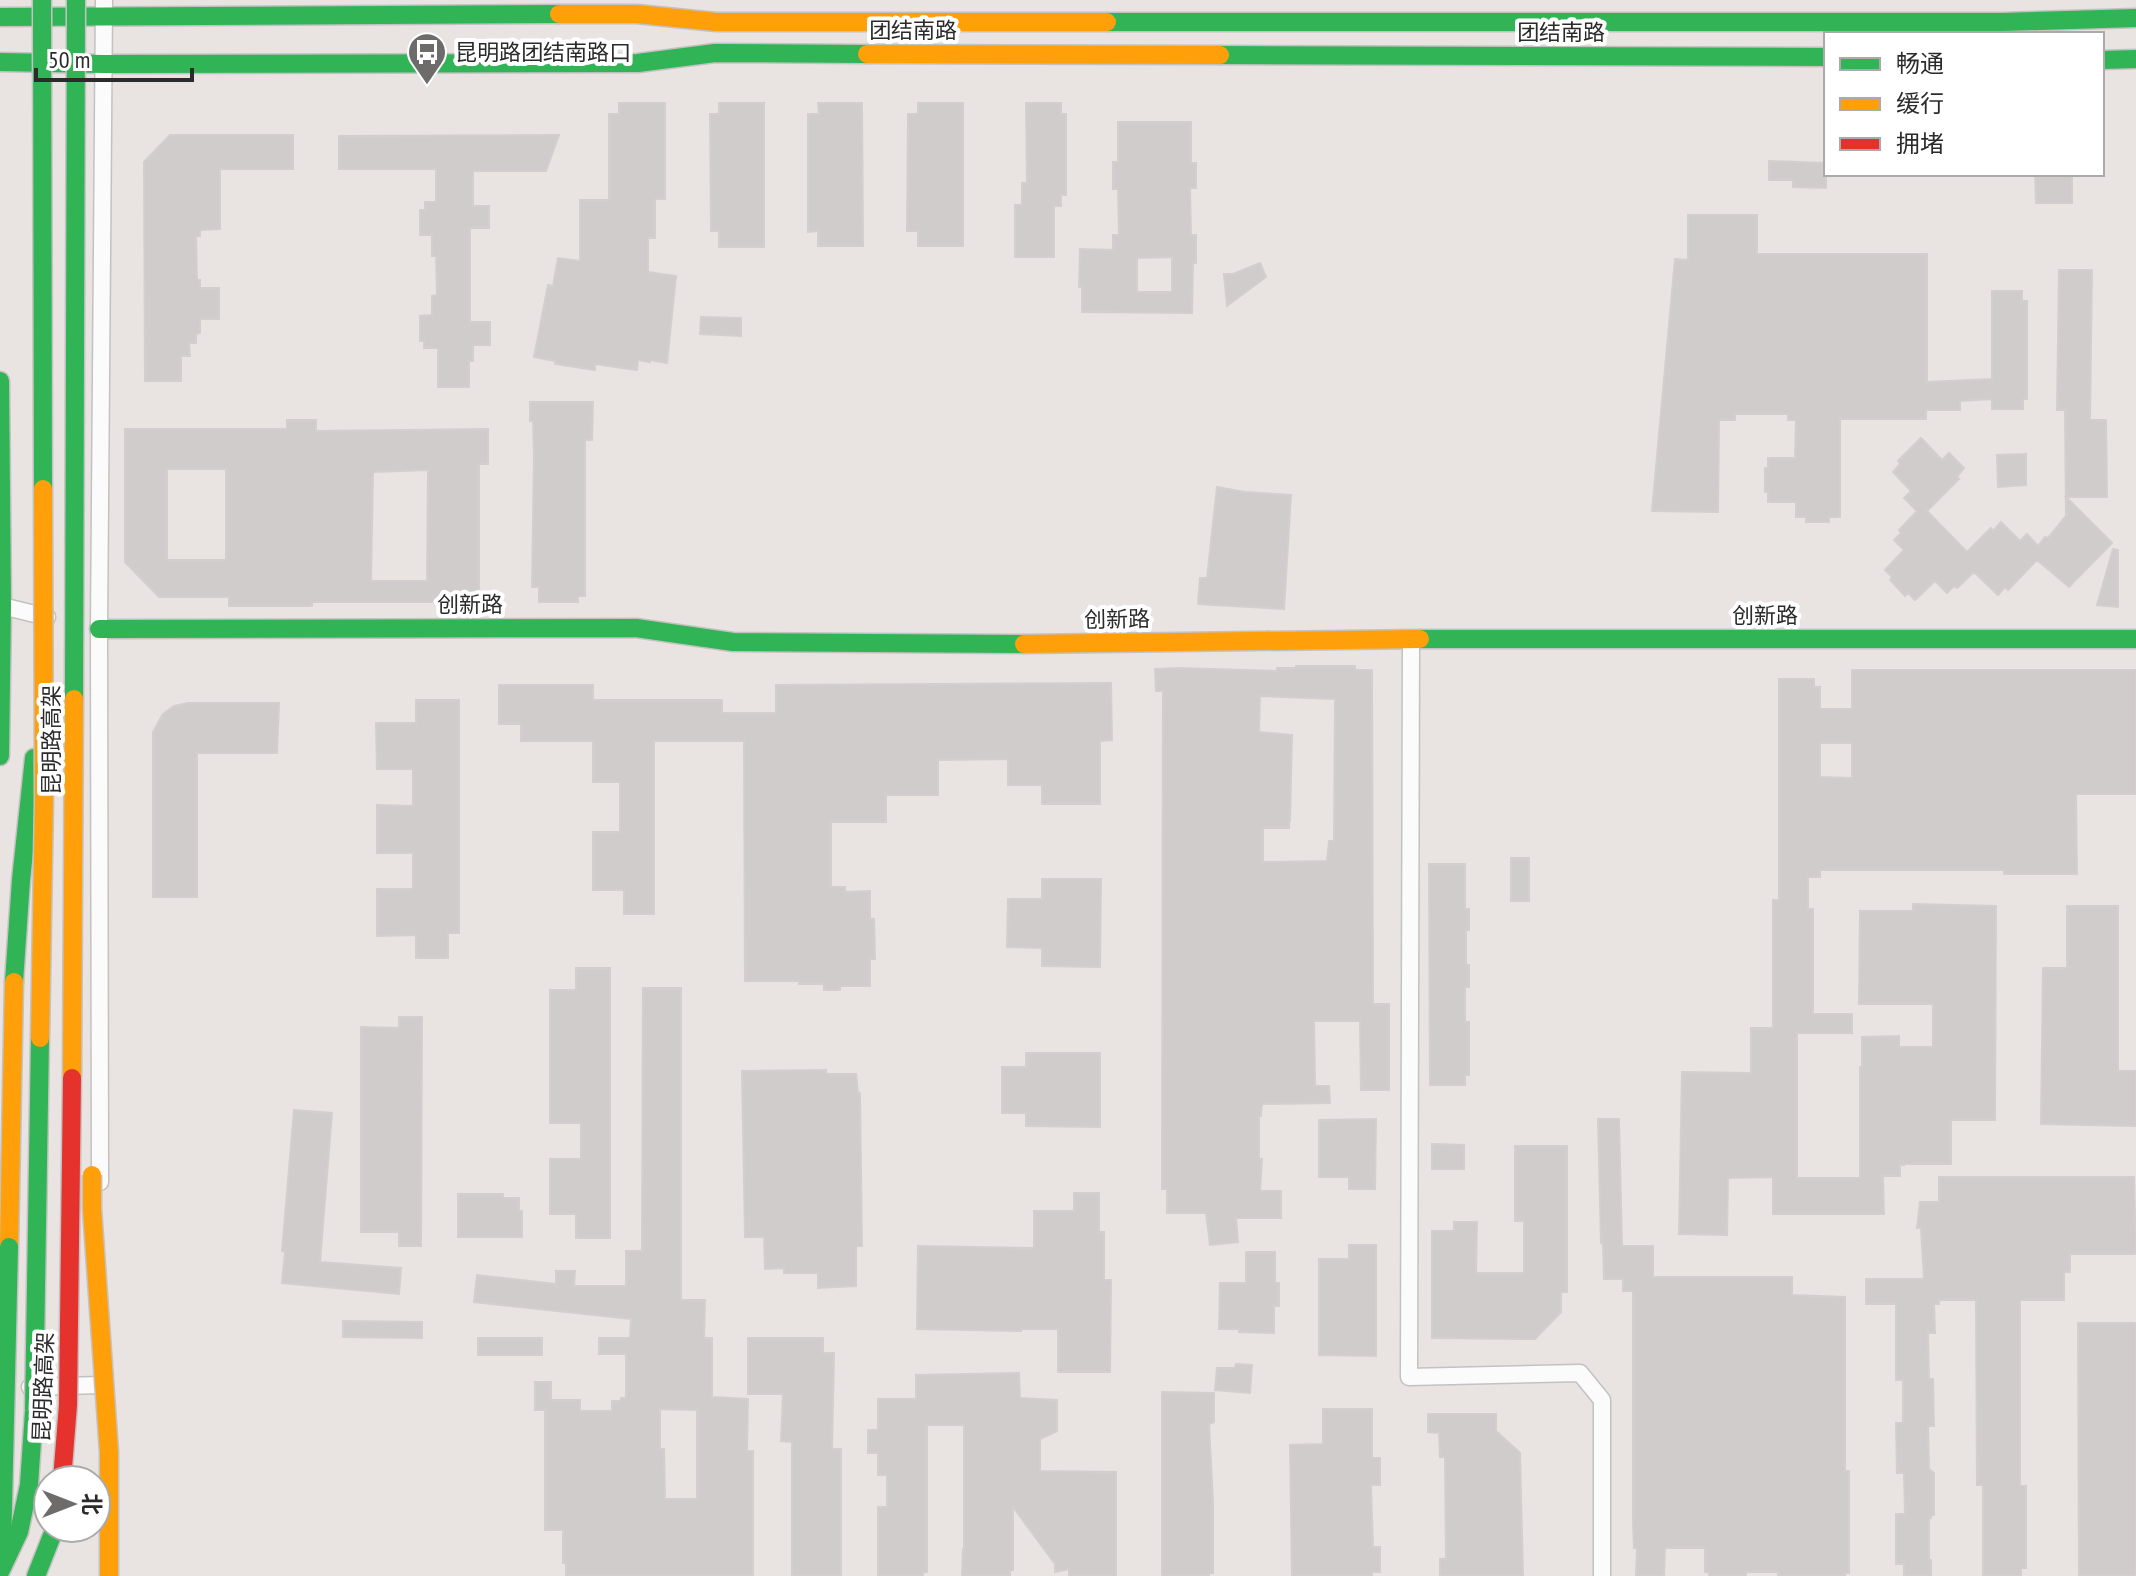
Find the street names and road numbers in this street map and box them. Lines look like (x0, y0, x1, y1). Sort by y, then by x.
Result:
street label: 团结南路 (869, 16, 957, 44)
street label: 团结南路 (1517, 18, 1605, 46)
street label: 创新路 (437, 590, 503, 618)
street label: 创新路 (1732, 601, 1798, 629)
street label: 创新路 (1084, 604, 1150, 634)
street label: 昆明路高架 (37, 685, 65, 795)
street label: 昆明路高架 (27, 1332, 59, 1442)

